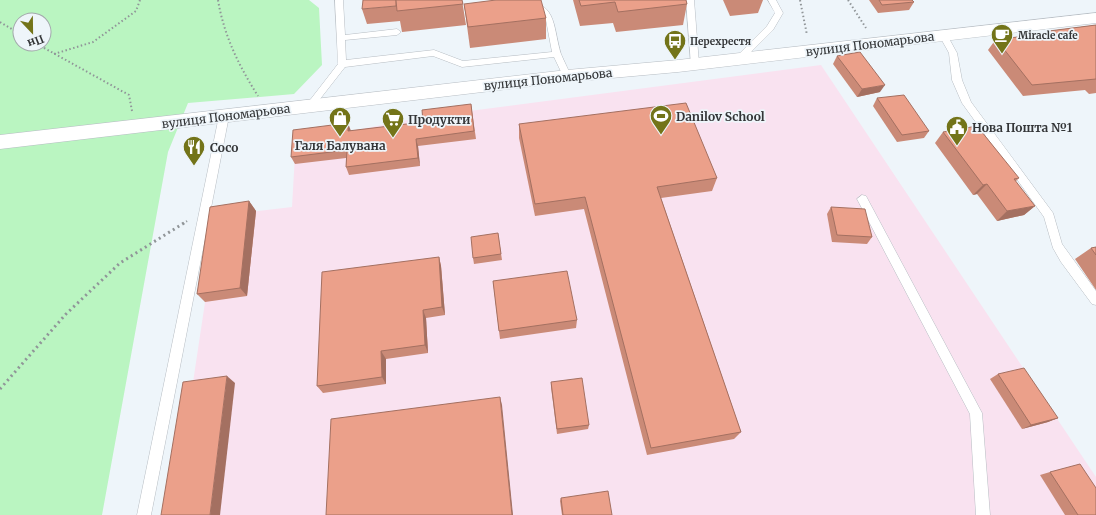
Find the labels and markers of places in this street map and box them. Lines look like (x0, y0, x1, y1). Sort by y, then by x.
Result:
cafe icon: Miracle cafe (989, 22, 1015, 55)
bus stop icon: Перехрестя (662, 28, 688, 61)
place label: Miracle cafe (1018, 29, 1078, 42)
place label: Перехрестя (690, 35, 751, 48)
sports icon: Danilov School (648, 103, 674, 136)
shop icon: Галя Балувана (327, 105, 353, 138)
supermarket icon: Продукти (380, 106, 406, 139)
place label: Danilov School (676, 109, 765, 124)
place label: Продукти (408, 112, 471, 127)
public building icon: Нова Пошта №1 (944, 114, 970, 147)
place label: Нова Пошта №1 (972, 120, 1073, 135)
restaurant icon: Сосо (181, 134, 207, 167)
place label: Галя Балувана (294, 138, 386, 153)
place label: Сосо (210, 140, 238, 155)

